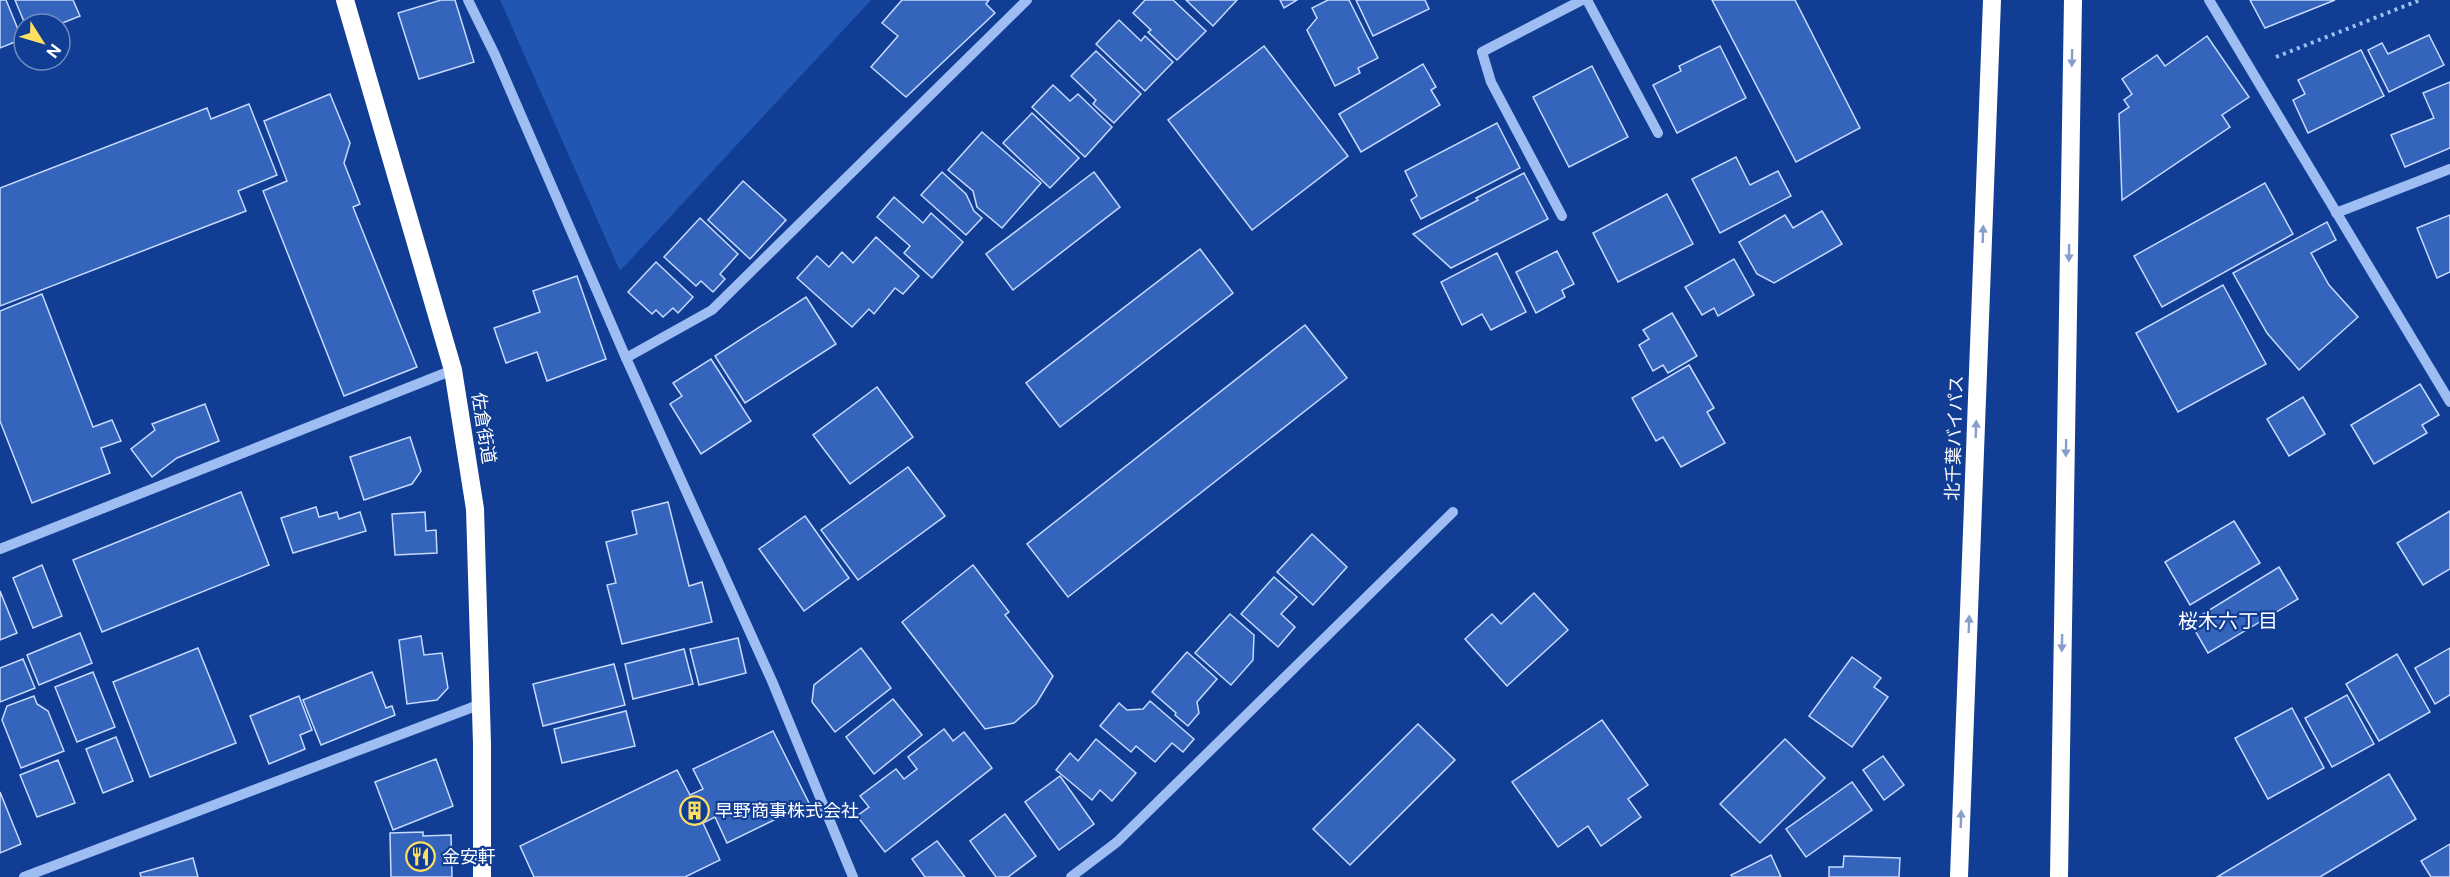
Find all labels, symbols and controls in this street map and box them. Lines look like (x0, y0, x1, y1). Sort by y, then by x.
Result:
north arrow (12, 12, 72, 72)
text: N (42, 40, 65, 61)
one-way arrow (2067, 49, 2077, 68)
one-way arrow (1979, 224, 1988, 243)
one-way arrow (2064, 244, 2074, 263)
street label: 北千葉バイパス (1941, 375, 1967, 501)
street label: 佐倉街道 (468, 391, 500, 465)
one-way arrow (1971, 419, 1980, 438)
one-way arrow (2061, 439, 2071, 458)
district label: 桜木六丁目 (2178, 609, 2278, 633)
one-way arrow (1964, 614, 1973, 633)
one-way arrow (2058, 634, 2067, 653)
building icon: 早野商事株式会社 (678, 794, 710, 826)
place label: 早野商事株式会社 (715, 800, 859, 821)
one-way arrow (1957, 809, 1966, 828)
restaurant icon: 金安軒 (405, 840, 437, 872)
place label: 金安軒 (442, 846, 496, 867)

